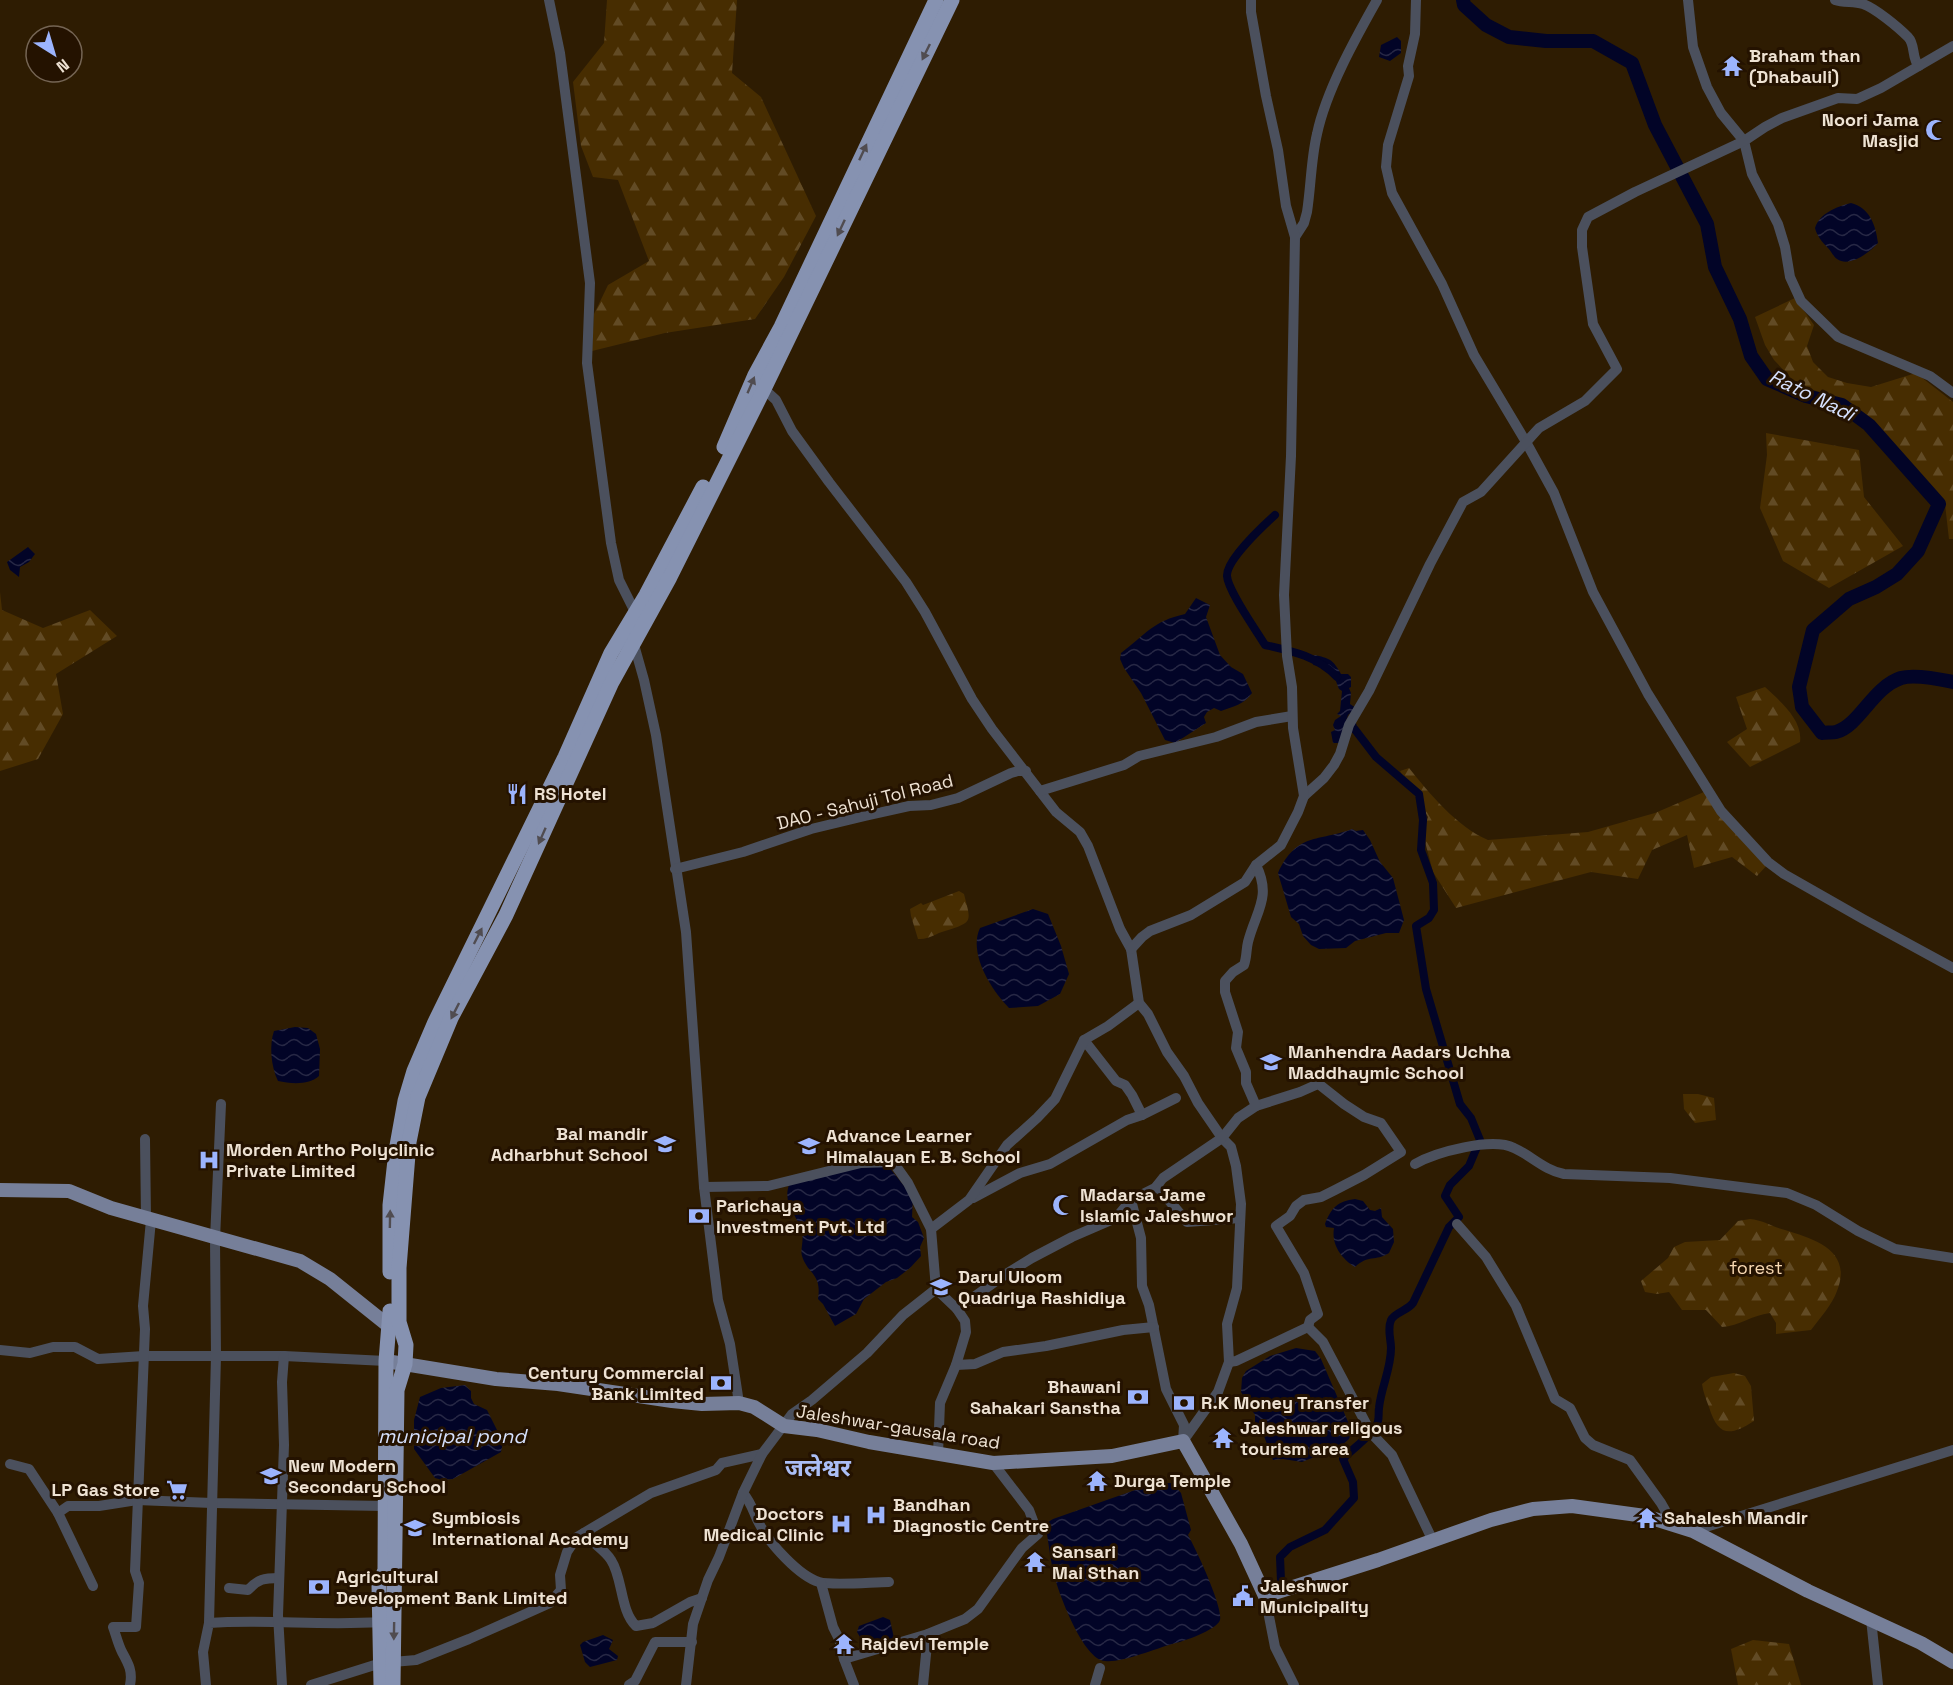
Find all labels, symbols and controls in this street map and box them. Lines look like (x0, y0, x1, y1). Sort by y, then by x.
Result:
north arrow (24, 24, 84, 84)
one-way arrow (921, 44, 930, 61)
place label: Braham than (Dhabauli) (1749, 44, 1861, 88)
text: N (52, 54, 73, 77)
temple icon: Braham than (Dhabauli) (1720, 54, 1744, 78)
place label: Noori Jama Masjid (1822, 108, 1920, 152)
mosque icon: Noori Jama Masjid (1924, 118, 1948, 142)
one-way arrow (858, 144, 867, 161)
one-way arrow (837, 220, 846, 237)
water label: Rato Nadi (1765, 363, 1861, 428)
one-way arrow (747, 376, 756, 394)
street label: DAO - Sahuji Tol Road (774, 768, 955, 835)
restaurant icon: RS Hotel (505, 782, 529, 806)
place label: RS Hotel (534, 782, 606, 805)
one-way arrow (537, 828, 546, 845)
one-way arrow (474, 927, 483, 944)
one-way arrow (450, 1003, 460, 1020)
place label: Manhendra Aadars Uchha Maddhaymic School (1288, 1040, 1511, 1084)
school or university icon: Manhendra Aadars Uchha Maddhaymic School (1259, 1050, 1283, 1074)
place label: Bal mandir Adharbhut School (491, 1122, 648, 1166)
place label: Advance Learner Himalayan E. B. School (826, 1124, 1021, 1168)
school or university icon: Bal mandir Adharbhut School (653, 1132, 677, 1156)
school or university icon: Advance Learner Himalayan E. B. School (797, 1134, 821, 1158)
place label: Morden Artho Polyclinic Private Limited (226, 1138, 435, 1182)
hospital icon: Morden Artho Polyclinic Private Limited (197, 1148, 221, 1172)
place label: Madarsa Jame Islamic Jaleshwor (1080, 1183, 1233, 1227)
mosque icon: Madarsa Jame Islamic Jaleshwor (1051, 1193, 1075, 1217)
place label: Parichaya Investment Pvt. Ltd (716, 1194, 885, 1238)
bank icon: Parichaya Investment Pvt. Ltd (687, 1204, 711, 1228)
one-way arrow (385, 1209, 395, 1228)
park label: forest (1729, 1256, 1783, 1279)
place label: Darul Uloom Quadriya Rashidiya (958, 1265, 1126, 1309)
school or university icon: Darul Uloom Quadriya Rashidiya (929, 1275, 953, 1299)
place label: Century Commercial Bank Limited (528, 1361, 704, 1405)
bank icon: Century Commercial Bank Limited (709, 1371, 733, 1395)
place label: Bhawani Sahakari Sanstha (970, 1375, 1122, 1419)
bank icon: Bhawani Sahakari Sanstha (1126, 1385, 1150, 1409)
bank icon: R.K Money Transfer (1172, 1391, 1196, 1415)
place label: R.K Money Transfer (1201, 1391, 1369, 1414)
street label: Jaleshwar-gausala road (794, 1399, 1002, 1454)
place label: Jaleshwar religous tourism area (1240, 1416, 1402, 1460)
water label: municipal pond (378, 1423, 528, 1449)
temple icon: Jaleshwar religous tourism area (1211, 1426, 1235, 1450)
district label: जलेश्वर (785, 1452, 851, 1483)
place label: New Modern Secondary School (288, 1454, 446, 1498)
school or university icon: New Modern Secondary School (259, 1464, 283, 1488)
temple icon: Durga Temple (1085, 1469, 1109, 1493)
place label: Durga Temple (1114, 1469, 1231, 1492)
place label: LP Gas Store (52, 1478, 160, 1501)
supermarket icon: LP Gas Store (165, 1478, 189, 1502)
place label: Bandhan Diagnostic Centre (893, 1493, 1049, 1537)
place label: Doctors Medical Clinic (704, 1502, 824, 1546)
hospital icon: Bandhan Diagnostic Centre (864, 1503, 888, 1527)
place label: Symbiosis International Academy (432, 1506, 629, 1550)
temple icon: Sahalesh Mandir (1635, 1506, 1659, 1530)
place label: Sahalesh Mandir (1664, 1506, 1808, 1529)
hospital icon: Doctors Medical Clinic (829, 1512, 853, 1536)
school or university icon: Symbiosis International Academy (403, 1516, 427, 1540)
place label: Sansari Mai Sthan (1052, 1540, 1139, 1584)
temple icon: Sansari Mai Sthan (1023, 1550, 1047, 1574)
place label: Agricultural Development Bank Limited (336, 1565, 567, 1609)
place label: Jaleshwor Municipality (1260, 1574, 1369, 1618)
bank icon: Agricultural Development Bank Limited (307, 1575, 331, 1599)
public building icon: Jaleshwor Municipality (1231, 1584, 1255, 1608)
one-way arrow (389, 1622, 399, 1641)
temple icon: Rajdevi Temple (832, 1632, 856, 1656)
place label: Rajdevi Temple (861, 1632, 989, 1655)

